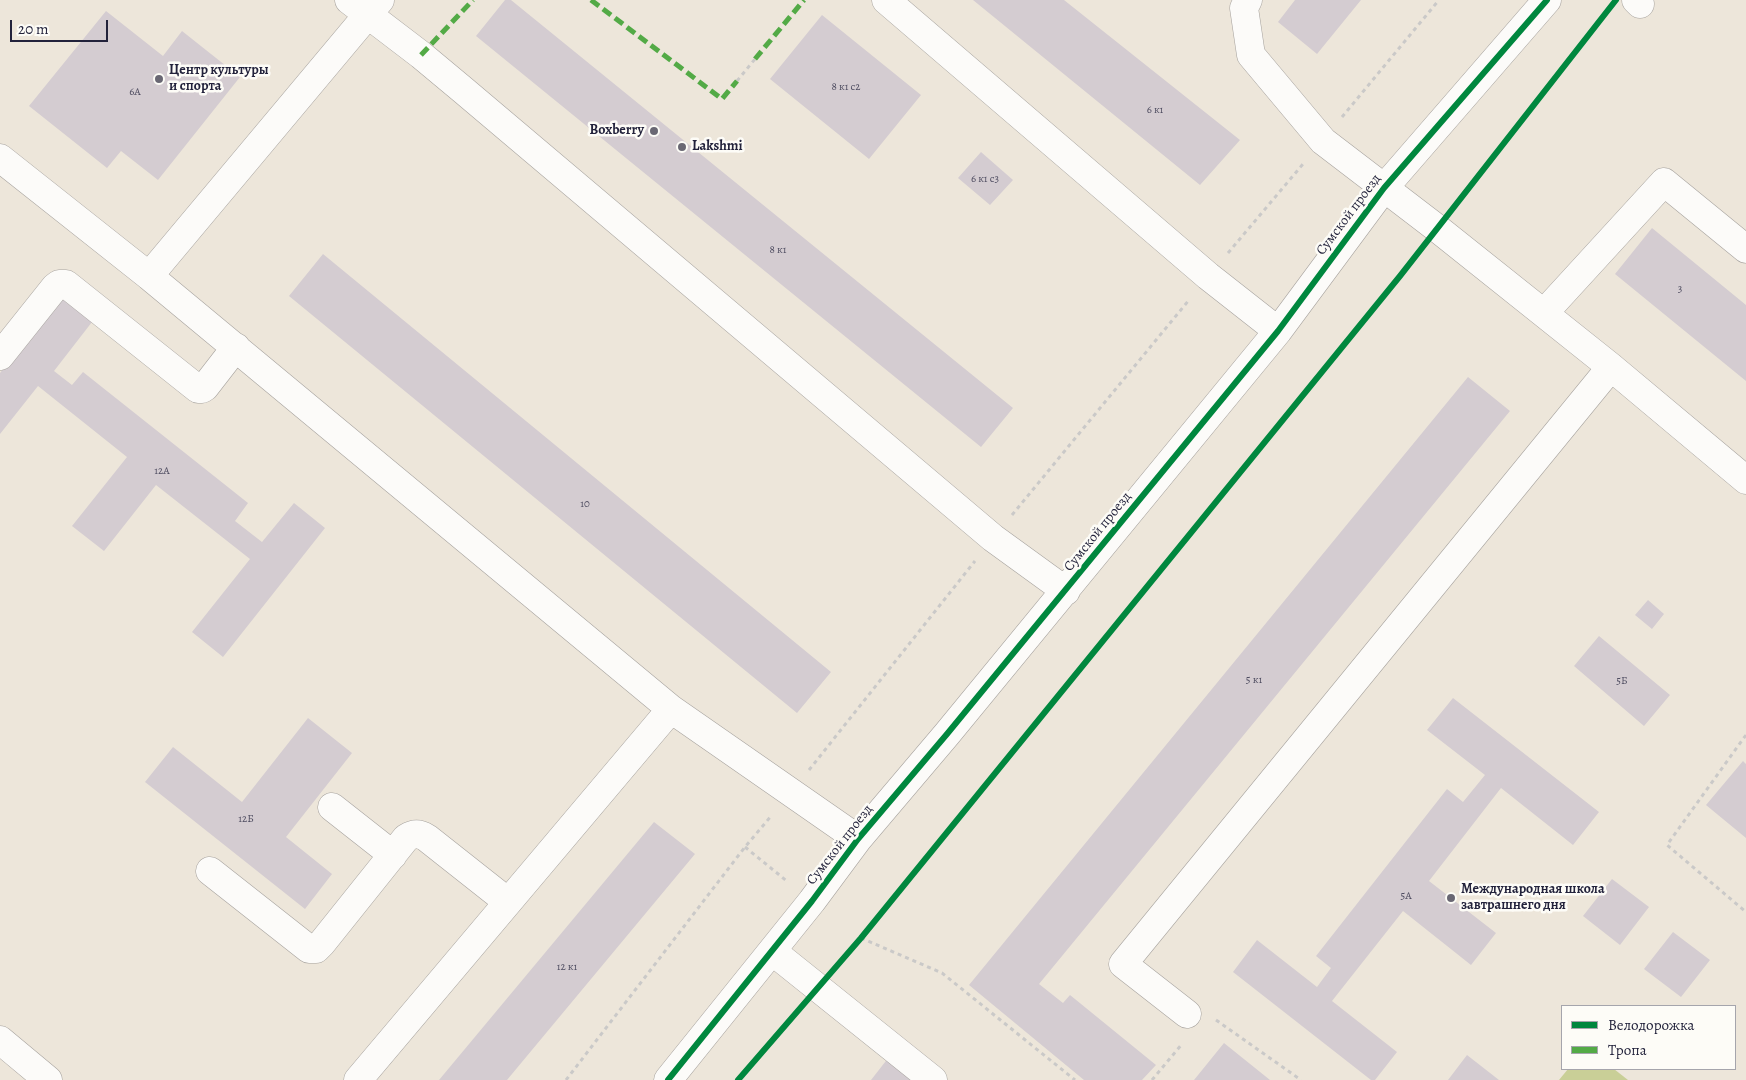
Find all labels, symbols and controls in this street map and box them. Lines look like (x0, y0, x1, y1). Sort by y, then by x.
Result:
scale bar (12, 10, 110, 42)
text: 20 m (18, 19, 49, 39)
place label: Центр культуры и спорта (169, 63, 269, 95)
marker: Центр культуры и спорта (153, 73, 165, 85)
house number: 8 к1 с2 (831, 80, 861, 94)
house number: 6А (129, 85, 141, 99)
house number: 6 к1 (1147, 103, 1163, 117)
place label: Boxberry (590, 123, 644, 139)
marker: Boxberry (648, 125, 660, 137)
place label: Lakshmi (692, 139, 743, 155)
marker: Lakshmi (676, 141, 688, 153)
street label: Сумской проезд (1313, 171, 1385, 259)
house number: 6 к1 с3 (971, 172, 999, 186)
house number: 8 к1 (770, 243, 786, 257)
house number: 3 (1678, 282, 1682, 296)
house number: 12А (154, 464, 170, 478)
street label: Сумской проезд (1061, 489, 1135, 575)
house number: 10 (580, 497, 590, 511)
house number: 5 к1 (1246, 673, 1262, 687)
house number: 5Б (1616, 674, 1628, 688)
street label: Сумской проезд (803, 802, 877, 888)
house number: 12Б (238, 812, 254, 826)
place label: Международная школа завтрашнего дня (1461, 882, 1605, 914)
house number: 5А (1400, 889, 1412, 903)
marker: Международная школа завтрашнего дня (1445, 892, 1457, 904)
house number: 12 к1 (557, 960, 577, 974)
legend (1561, 1005, 1736, 1070)
text: Велодорожка (1608, 1015, 1695, 1035)
text: Тропа (1608, 1040, 1647, 1060)

